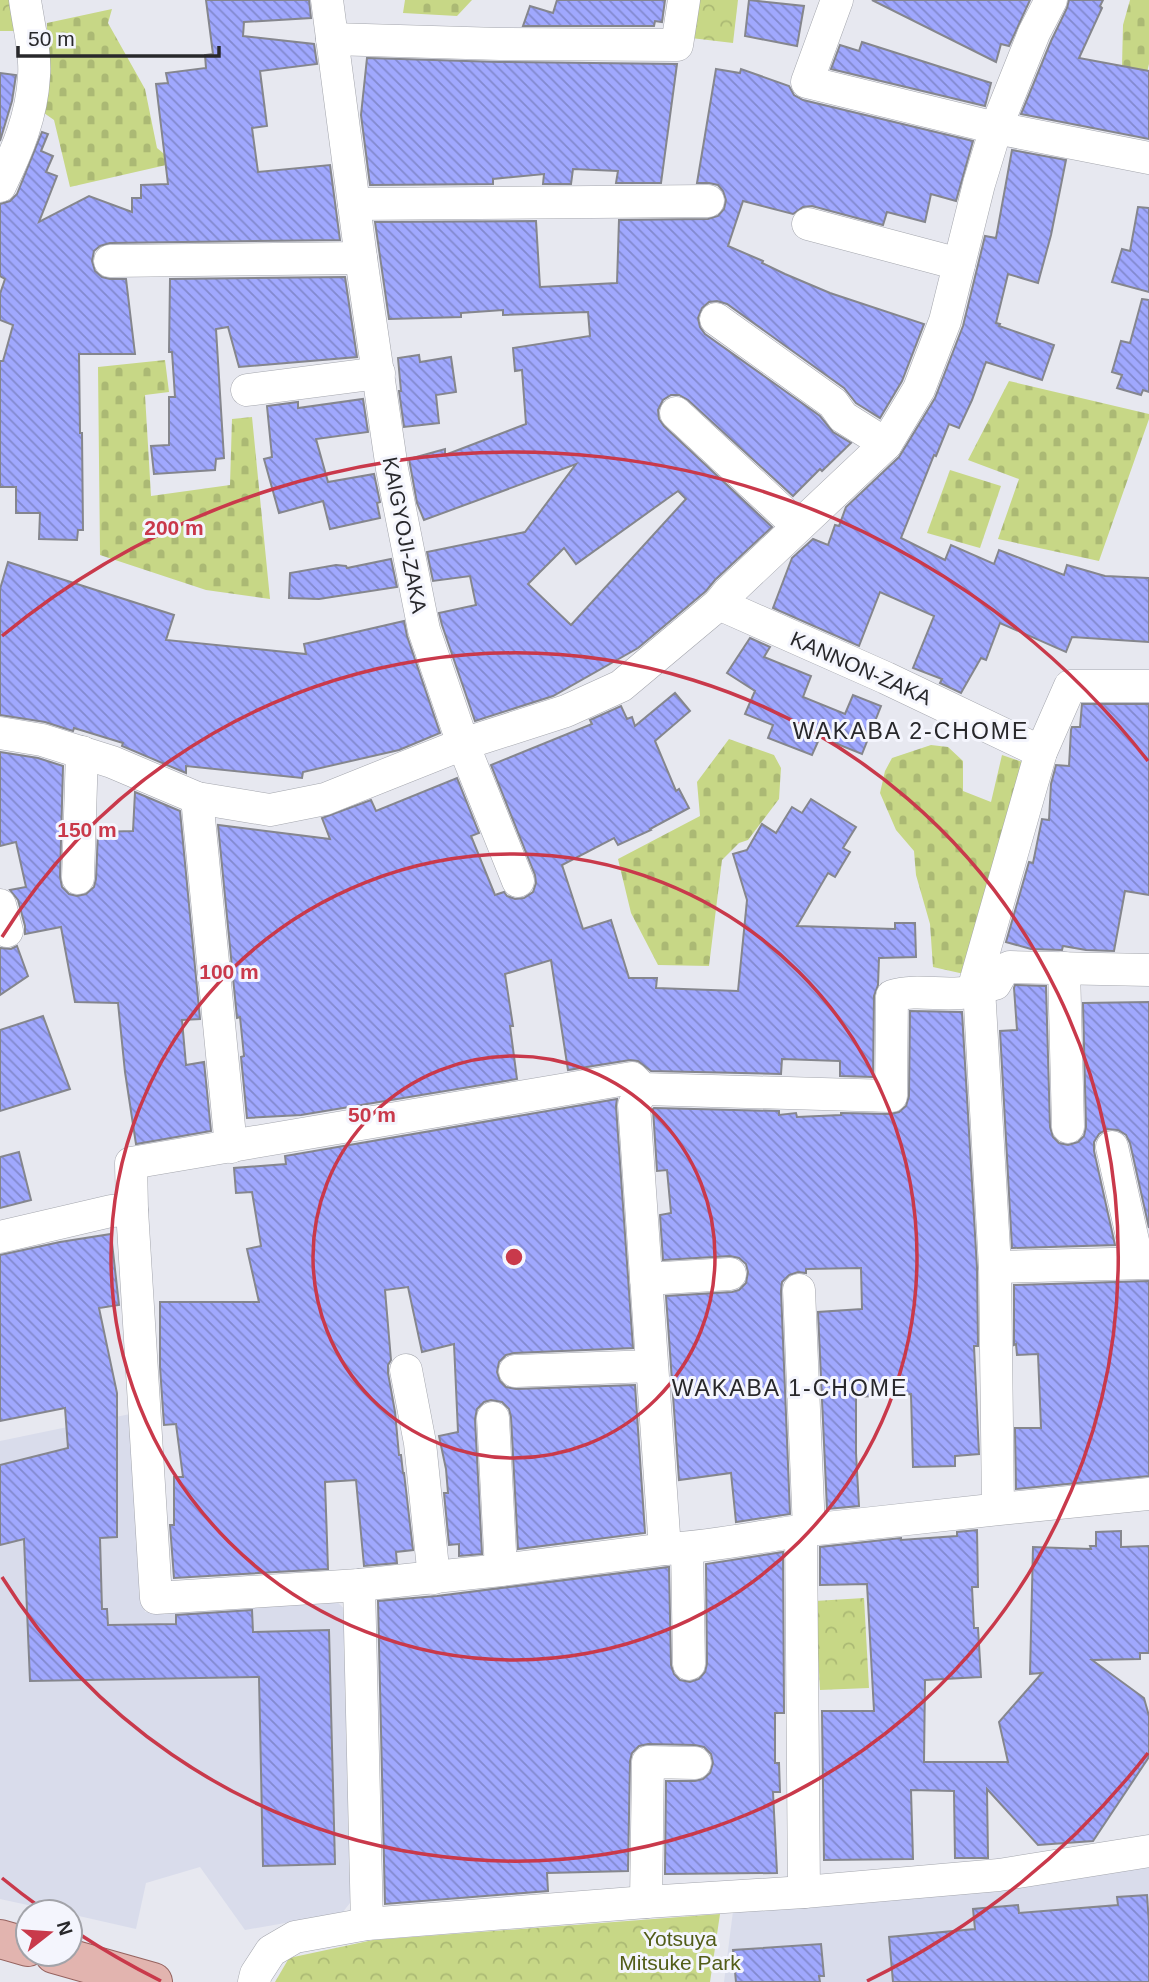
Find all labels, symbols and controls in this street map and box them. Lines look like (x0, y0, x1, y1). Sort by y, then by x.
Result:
scale bar (18, 14, 219, 58)
text: 50 m (28, 27, 75, 50)
street label: KAIGYOJI-ZAKA (379, 455, 431, 615)
text: 200 m (144, 516, 204, 539)
street label: KANNON-ZAKA (787, 627, 935, 709)
district label: WAKABA 2-CHOME (793, 718, 1029, 744)
text: 150 m (57, 818, 117, 841)
text: 100 m (199, 960, 259, 983)
text: 50 m (348, 1103, 396, 1126)
centre of rings (502, 1245, 526, 1269)
district label: WAKABA 1-CHOME (672, 1375, 908, 1401)
north arrow (14, 1898, 84, 1968)
text: N (53, 1919, 77, 1938)
park label: Yotsuya Mitsuke Park (619, 1927, 741, 1974)

